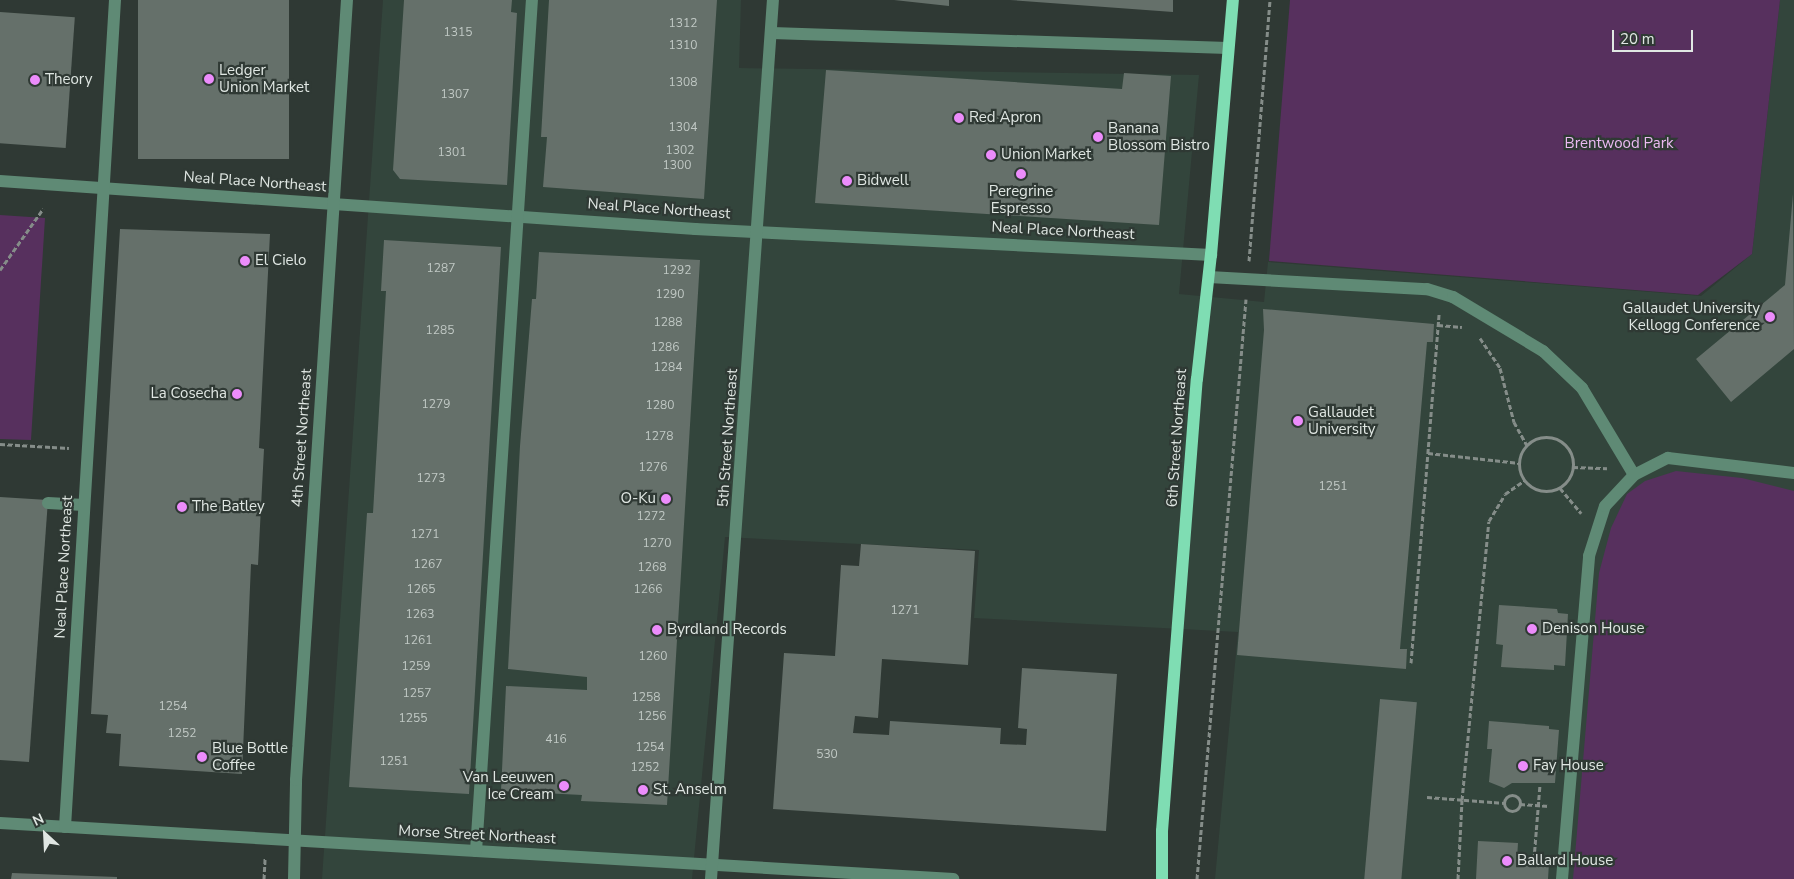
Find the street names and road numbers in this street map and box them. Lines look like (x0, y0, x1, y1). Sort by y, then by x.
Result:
street label: Neal Place Northeast (183, 168, 327, 196)
street label: Neal Place Northeast (587, 195, 731, 223)
street label: Neal Place Northeast (991, 218, 1135, 244)
street label: 4th Street Northeast (288, 368, 316, 508)
street label: 5th Street Northeast (714, 368, 742, 508)
street label: 6th Street Northeast (1163, 368, 1191, 508)
street label: Neal Place Northeast (51, 495, 77, 639)
street label: Morse Street Northeast (398, 822, 556, 848)

